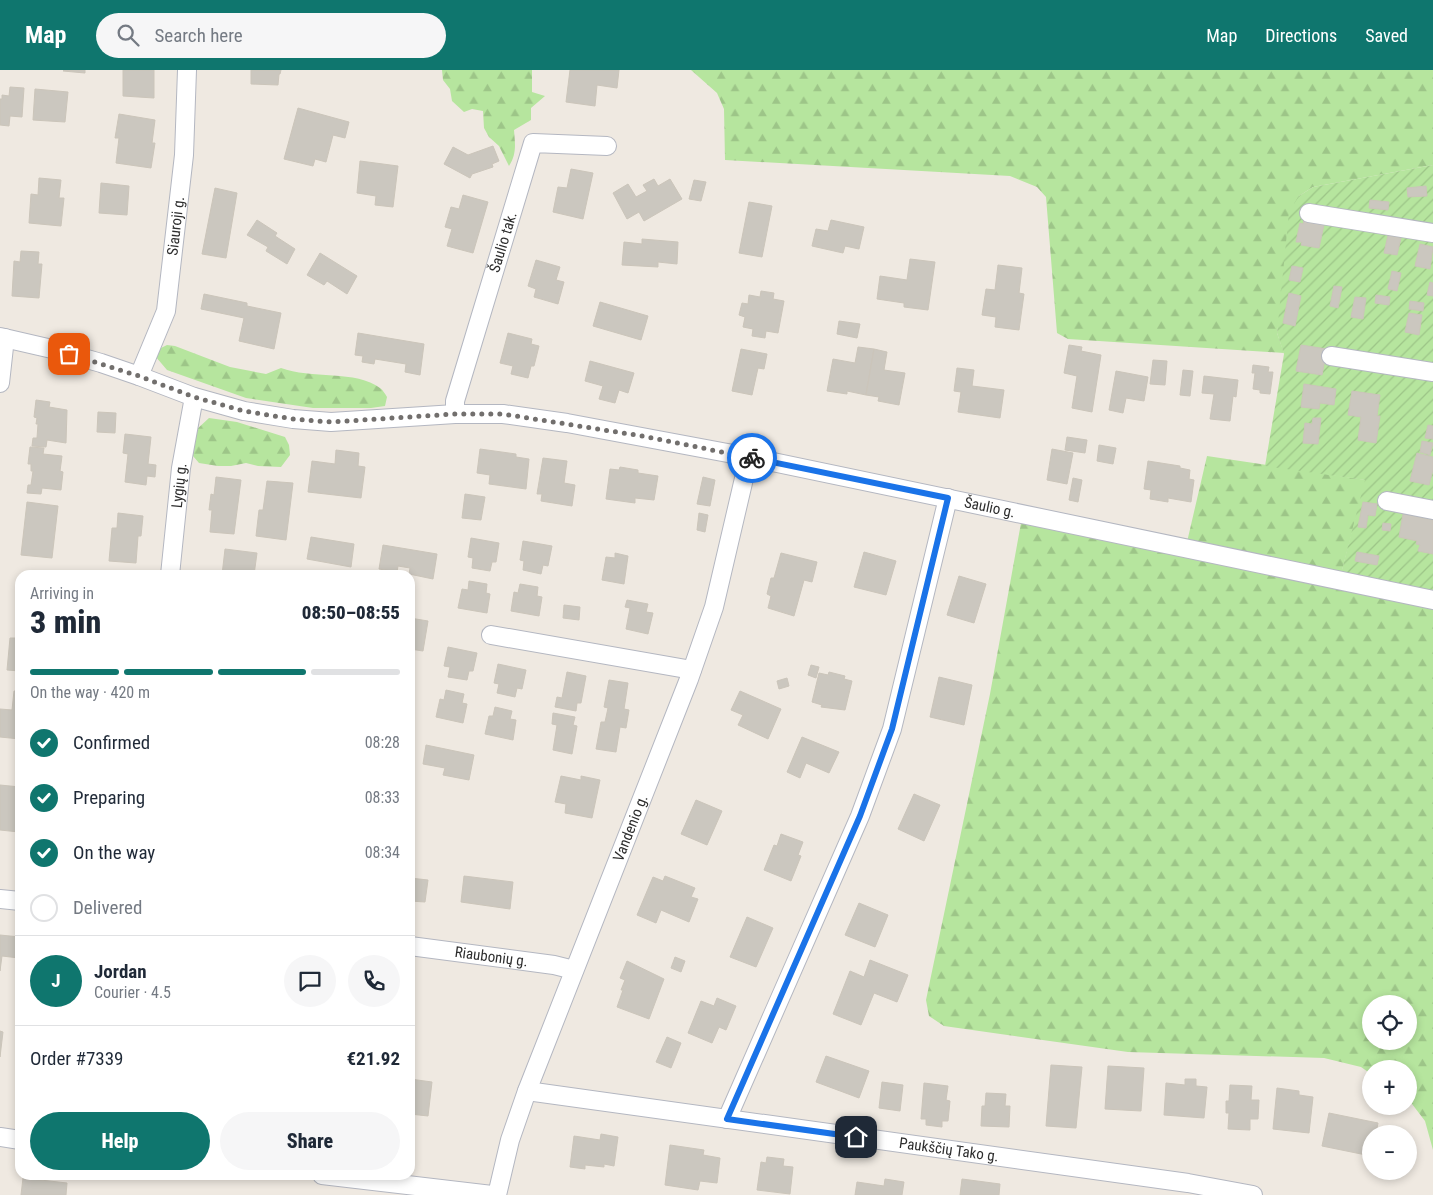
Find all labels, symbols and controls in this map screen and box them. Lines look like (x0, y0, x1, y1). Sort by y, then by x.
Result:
search box (96, 13, 446, 58)
text: Map (25, 21, 66, 49)
icon: search (114, 21, 142, 49)
text: Search here (154, 24, 243, 47)
text: Map (1206, 25, 1237, 46)
text: Directions (1265, 25, 1337, 46)
text: Saved (1365, 25, 1408, 46)
street label: Siauroji g. (163, 195, 188, 256)
street label: Šaulio tak. (485, 210, 521, 275)
pin (48, 333, 90, 375)
icon: bag (55, 340, 83, 368)
courier (727, 433, 777, 483)
icon: bike (738, 444, 766, 472)
street label: Lygių g. (168, 461, 191, 509)
street label: Šaulio g. (963, 493, 1017, 521)
text: Arriving in (30, 584, 94, 603)
text: 08:50–08:55 (302, 601, 400, 624)
text: 3 min (30, 603, 101, 641)
text: On the way · 420 m (30, 683, 150, 702)
icon: check (30, 729, 58, 757)
text: Confirmed (73, 731, 150, 754)
text: 08:28 (365, 733, 400, 752)
icon: check (30, 784, 58, 812)
text: Preparing (73, 786, 145, 809)
text: 08:33 (365, 788, 400, 807)
street label: Vandenio g. (609, 792, 652, 864)
icon: check (30, 839, 58, 867)
text: On the way (73, 841, 155, 864)
text: 08:34 (365, 843, 400, 862)
text: Delivered (73, 896, 142, 919)
street label: Riaubonių g. (454, 943, 529, 970)
button: chat (284, 955, 336, 1007)
button: phone (348, 955, 400, 1007)
text: Jordan (94, 960, 147, 983)
text: J (51, 969, 61, 992)
text: Courier · 4.5 (94, 983, 171, 1002)
map controls (1362, 995, 1417, 1180)
button: locate (1362, 995, 1417, 1050)
text: Order #7339 (30, 1047, 123, 1070)
text: €21.92 (346, 1047, 400, 1070)
button: + (1362, 1060, 1417, 1115)
button: Help (30, 1112, 210, 1170)
button: Share (220, 1112, 400, 1170)
pin (835, 1116, 877, 1158)
icon: home (842, 1123, 870, 1151)
button: − (1362, 1125, 1417, 1180)
street label: Paukščių Tako g. (898, 1134, 1000, 1166)

